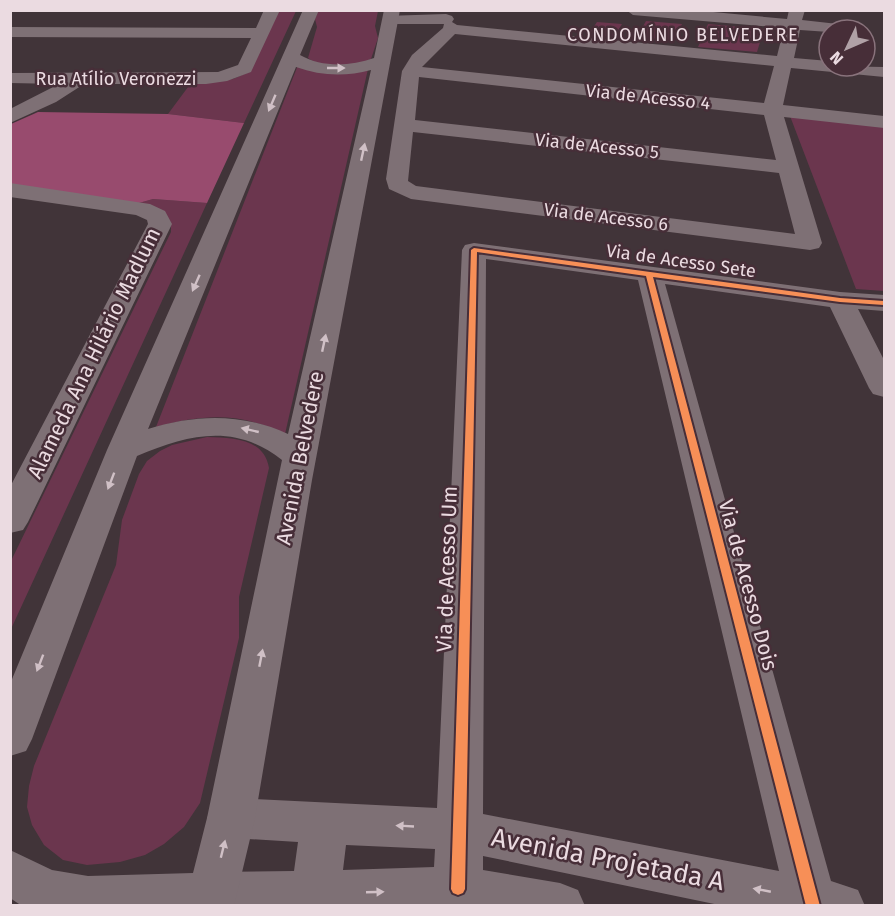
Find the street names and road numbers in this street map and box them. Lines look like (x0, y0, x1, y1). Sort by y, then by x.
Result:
street label: Rua Atílio Veronezzi (36, 68, 196, 90)
street label: Via de Acesso 4 (585, 80, 712, 115)
street label: Via de Acesso 5 (534, 129, 660, 163)
street label: Via de Acesso 6 (543, 198, 669, 236)
street label: Alameda Ana Hilário Madlum (22, 223, 166, 483)
street label: Via de Acesso Sete (605, 240, 757, 282)
street label: Avenida Belvedere (270, 369, 330, 547)
street label: Via de Acesso Um (431, 485, 463, 653)
street label: Via de Acesso Dois (713, 497, 783, 674)
street label: Avenida Projetada A (489, 822, 727, 897)

